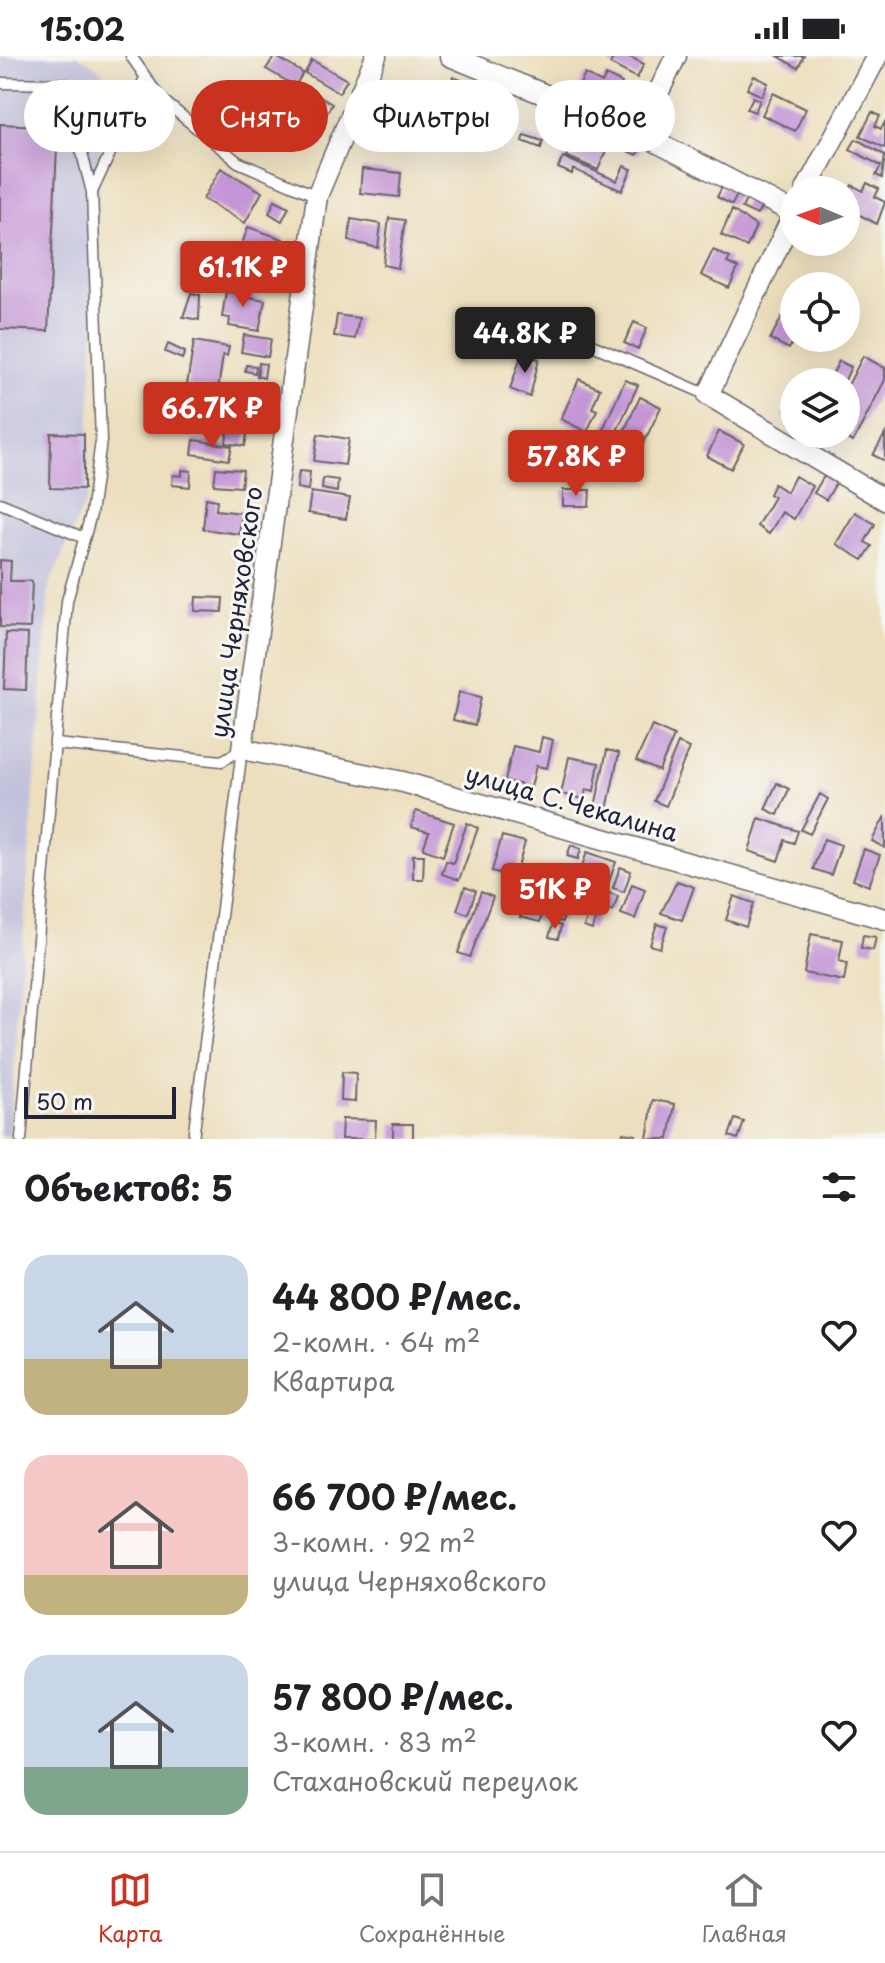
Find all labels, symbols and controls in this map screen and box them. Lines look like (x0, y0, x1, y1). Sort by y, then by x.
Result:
text: 15:02 (40, 6, 125, 51)
chip: Купить (24, 80, 175, 152)
chip: Снять (191, 80, 328, 152)
chip: Фильтры (344, 80, 519, 152)
chip: Новое (535, 80, 675, 152)
north arrow (780, 176, 860, 256)
map controls (780, 176, 860, 448)
pin: 61.1K ₽ (169, 241, 317, 309)
text: 61.1K ₽ (198, 247, 288, 286)
button: locate (780, 272, 860, 352)
pin: 44.8K ₽ (451, 307, 599, 375)
text: 44.8K ₽ (473, 313, 577, 352)
button: layers (780, 368, 860, 448)
pin: 66.7K ₽ (138, 382, 286, 450)
text: 66.7K ₽ (161, 388, 263, 427)
pin: 57.8K ₽ (502, 430, 650, 498)
text: 57.8K ₽ (526, 436, 626, 475)
street label: улица Черняховского (200, 484, 270, 740)
street label: улица С.Чекалина (462, 754, 682, 850)
pin: 51K ₽ (499, 863, 611, 931)
text: 51K ₽ (519, 869, 591, 908)
scale bar (24, 1083, 176, 1119)
text: 50 m (36, 1084, 93, 1117)
text: Объектов: 5 (24, 1161, 233, 1213)
icon: filters (817, 1165, 861, 1209)
text: 44 800 ₽/мес. (272, 1270, 522, 1322)
icon: home (88, 1287, 184, 1383)
icon: heart (817, 1313, 861, 1357)
text: 2-комн. · 64 m² (272, 1322, 480, 1361)
text: Квартира (272, 1361, 395, 1400)
text: 66 700 ₽/мес. (272, 1470, 517, 1522)
icon: home (88, 1487, 184, 1583)
icon: heart (817, 1513, 861, 1557)
text: 3-комн. · 92 m² (272, 1522, 476, 1561)
text: улица Черняховского (272, 1561, 547, 1600)
text: 57 800 ₽/мес. (272, 1670, 514, 1722)
icon: home (88, 1687, 184, 1783)
icon: heart (817, 1713, 861, 1757)
text: 3-комн. · 83 m² (272, 1722, 477, 1761)
text: Стахановский переулок (272, 1761, 578, 1800)
tab: Карта (98, 1868, 163, 1949)
tab: Сохранённые (359, 1868, 506, 1949)
tab: Главная (702, 1868, 787, 1949)

